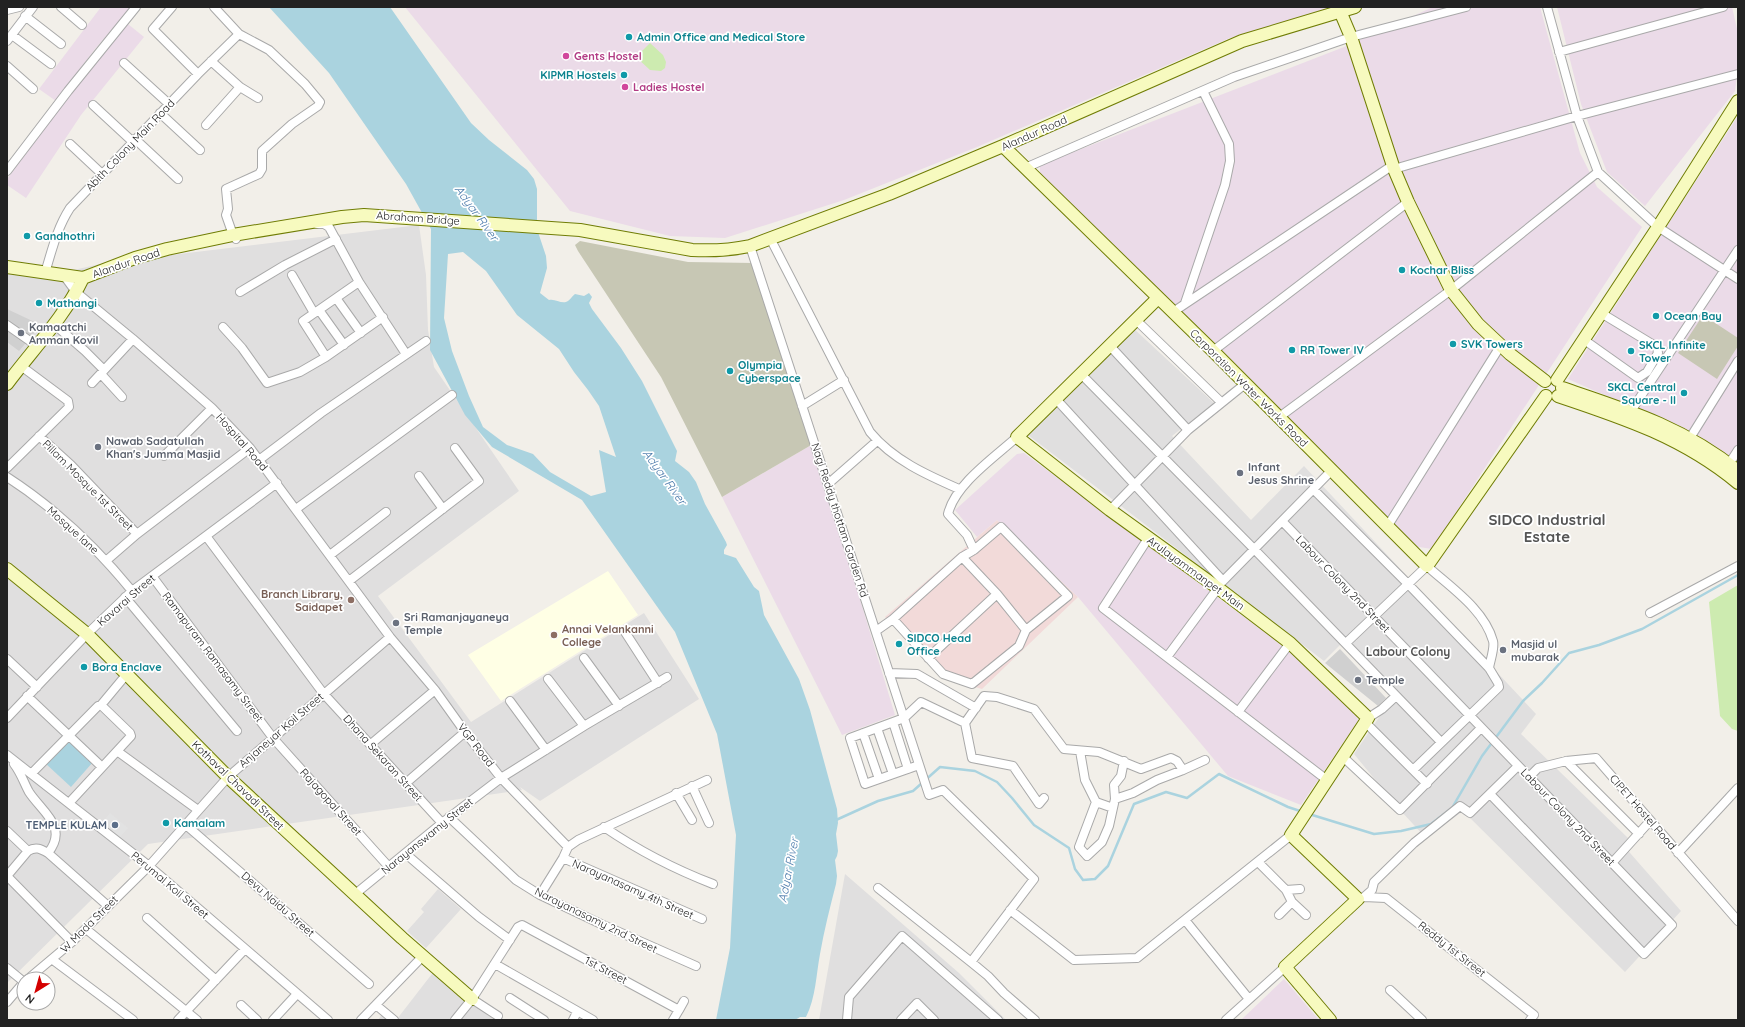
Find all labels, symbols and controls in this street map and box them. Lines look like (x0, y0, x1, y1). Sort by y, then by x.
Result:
place label: Admin Office and Medical Store (637, 30, 806, 44)
marker: Admin Office and Medical Store (624, 32, 634, 42)
place label: Gents Hostel (574, 49, 642, 63)
marker: Gents Hostel (561, 51, 571, 61)
place label: KIPMR Hostels (540, 68, 616, 82)
marker: KIPMR Hostels (619, 70, 629, 80)
place label: Ladies Hostel (633, 80, 704, 94)
marker: Ladies Hostel (620, 82, 630, 92)
street label: Abith Colony Main Road (82, 96, 178, 194)
street label: Alandur Road (999, 112, 1069, 154)
water label: Adyar River (452, 182, 503, 245)
street label: Abraham Bridge (376, 208, 460, 228)
place label: Gandhothri (35, 229, 95, 243)
marker: Gandhothri (22, 231, 32, 241)
street label: Alandur Road (90, 245, 162, 281)
place label: Kochar Bliss (1410, 263, 1474, 277)
marker: Kochar Bliss (1397, 265, 1407, 275)
place label: Mathangi (47, 296, 97, 310)
marker: Mathangi (34, 298, 44, 308)
place label: Ocean Bay (1664, 309, 1722, 323)
marker: Ocean Bay (1651, 311, 1661, 321)
place label: Kamaatchi Amman Kovil (29, 320, 98, 347)
street label: Corporation Water Works Road (1187, 326, 1311, 450)
marker: Kamaatchi Amman Kovil (16, 328, 26, 338)
place label: SVK Towers (1461, 337, 1523, 351)
place label: SKCL Infinite Tower (1639, 338, 1706, 365)
marker: SVK Towers (1448, 339, 1458, 349)
place label: RR Tower IV (1300, 343, 1364, 357)
marker: RR Tower IV (1287, 345, 1297, 355)
marker: SKCL Infinite Tower (1626, 346, 1636, 356)
place label: Olympia Cyberspace (738, 358, 801, 385)
marker: Olympia Cyberspace (725, 366, 735, 376)
place label: SKCL Central Square - II (1607, 380, 1676, 407)
marker: SKCL Central Square - II (1679, 388, 1689, 398)
street label: Hospital Road (213, 410, 271, 474)
place label: Nawab Sadatullah Khan's Jumma Masjid (106, 434, 220, 461)
street label: Pillam Mosque 1st Street (40, 437, 137, 534)
street label: Nagi Reddy thottam Garden Rd (808, 441, 872, 599)
marker: Nawab Sadatullah Khan's Jumma Masjid (93, 442, 103, 452)
water label: Adyar River (640, 446, 691, 509)
place label: Infant Jesus Shrine (1248, 460, 1315, 487)
marker: Infant Jesus Shrine (1235, 468, 1245, 478)
street label: Mosque lane (44, 503, 102, 557)
district label: SIDCO Industrial Estate (1488, 510, 1606, 546)
street label: Labour Colony 2nd Street (1293, 532, 1393, 636)
street label: Arulayammanpet Main (1145, 533, 1247, 613)
street label: Kavarai Street (94, 571, 158, 629)
place label: Branch Library, Saidapet (261, 587, 343, 614)
street label: Ramapuram Ramasamy Street (159, 589, 267, 725)
marker: Branch Library, Saidapet (346, 595, 356, 605)
place label: Sri Ramanjayaneya Temple (404, 610, 509, 637)
marker: Sri Ramanjayaneya Temple (391, 618, 401, 628)
place label: Annai Velankanni College (562, 622, 654, 649)
marker: Annai Velankanni College (549, 630, 559, 640)
place label: SIDCO Head Office (907, 631, 971, 658)
place label: Masjid ul mubarak (1511, 637, 1559, 664)
marker: SIDCO Head Office (894, 639, 904, 649)
district label: Labour Colony (1366, 644, 1450, 659)
marker: Masjid ul mubarak (1498, 645, 1508, 655)
place label: Bora Enclave (92, 660, 162, 674)
marker: Bora Enclave (79, 662, 89, 672)
place label: Temple (1366, 673, 1405, 687)
marker: Temple (1353, 675, 1363, 685)
street label: Anjaneyar Koil Street (236, 689, 326, 771)
street label: Dhana Sekaran Street (340, 712, 426, 804)
street label: VGP Road (455, 720, 497, 770)
street label: Kothaval Chavadi Street (189, 737, 287, 833)
street label: Rajagopal Street (297, 765, 365, 839)
street label: Labour Colony 2nd Street (1518, 765, 1618, 869)
street label: CIPET Hostel Road (1607, 772, 1679, 852)
street label: Narayanswamy Street (378, 794, 476, 877)
place label: Kamalam (174, 816, 225, 830)
place label: TEMPLE KULAM (26, 818, 107, 832)
marker: Kamalam (161, 818, 171, 828)
marker: TEMPLE KULAM (110, 820, 120, 830)
water label: Adyar River (774, 835, 802, 903)
street label: Perumal Koil Street (128, 848, 212, 922)
street label: Narayanasamy 4th Street (570, 856, 696, 922)
street label: Devu Naidu Street (239, 868, 318, 940)
street label: Narayanasamy 2nd Street (532, 884, 660, 956)
street label: W Mada Street (57, 892, 121, 956)
street label: Reddy 1st Street (1415, 918, 1489, 980)
street label: 1st Street (582, 953, 630, 987)
north arrow (16, 971, 56, 1011)
text: N (23, 991, 37, 1007)

